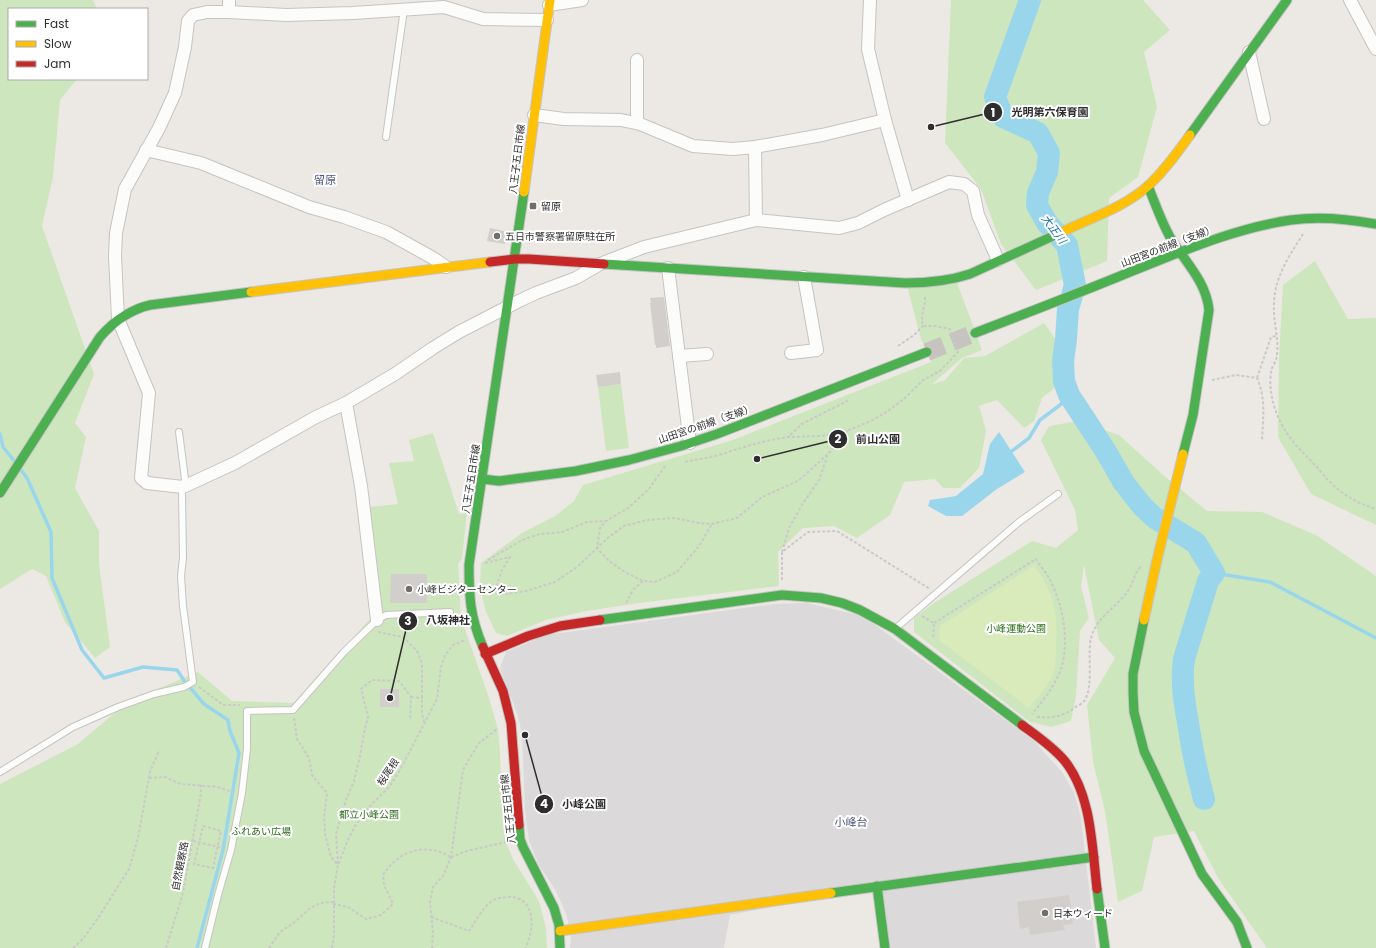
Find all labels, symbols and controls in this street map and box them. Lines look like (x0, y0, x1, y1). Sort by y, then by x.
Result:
legend (8, 8, 148, 80)
text: Fast (44, 15, 69, 32)
text: Slow (44, 35, 72, 52)
text: Jam (44, 55, 71, 72)
callout: 光明第六保育園 (983, 101, 1096, 124)
text: 1 (991, 104, 995, 121)
text: 光明第六保育園 (1012, 104, 1089, 120)
street label: 八王子五日市線 (505, 123, 529, 195)
district label: 留原 (314, 172, 336, 188)
place label: 留原 (541, 199, 561, 214)
marker: 留原 (528, 201, 538, 211)
water label: 大正川 (1038, 211, 1071, 248)
street label: 山田宮の前線（支線） (1119, 221, 1217, 271)
place label: 五日市警察署留原駐在所 (505, 229, 615, 244)
marker: 五日市警察署留原駐在所 (492, 231, 502, 241)
street label: 山田宮の前線（支線） (656, 401, 756, 447)
callout: 前山公園 (828, 428, 908, 451)
text: 2 (835, 430, 842, 447)
text: 前山公園 (856, 431, 900, 447)
street label: 八王子五日市線 (458, 443, 484, 515)
place label: 小峰ビジターセンター (417, 582, 517, 597)
marker: 小峰ビジターセンター (404, 584, 414, 594)
callout: 八坂神社 (398, 609, 478, 632)
text: 3 (404, 612, 412, 629)
text: 八坂神社 (426, 612, 470, 628)
park label: 小峰運動公園 (986, 621, 1046, 636)
street label: 桜尾根 (373, 755, 403, 789)
street label: 八王子五日市線 (497, 773, 519, 845)
callout: 小峰公園 (534, 792, 614, 815)
text: 4 (540, 795, 548, 812)
text: 小峰公園 (562, 796, 606, 812)
park label: 都立小峰公園 (339, 807, 399, 822)
district label: 小峰台 (835, 814, 868, 830)
park label: ふれあい広場 (231, 824, 291, 839)
street label: 自然観察路 (168, 840, 192, 892)
place label: 日本ウィード (1053, 906, 1113, 921)
marker: 日本ウィード (1040, 908, 1050, 918)

